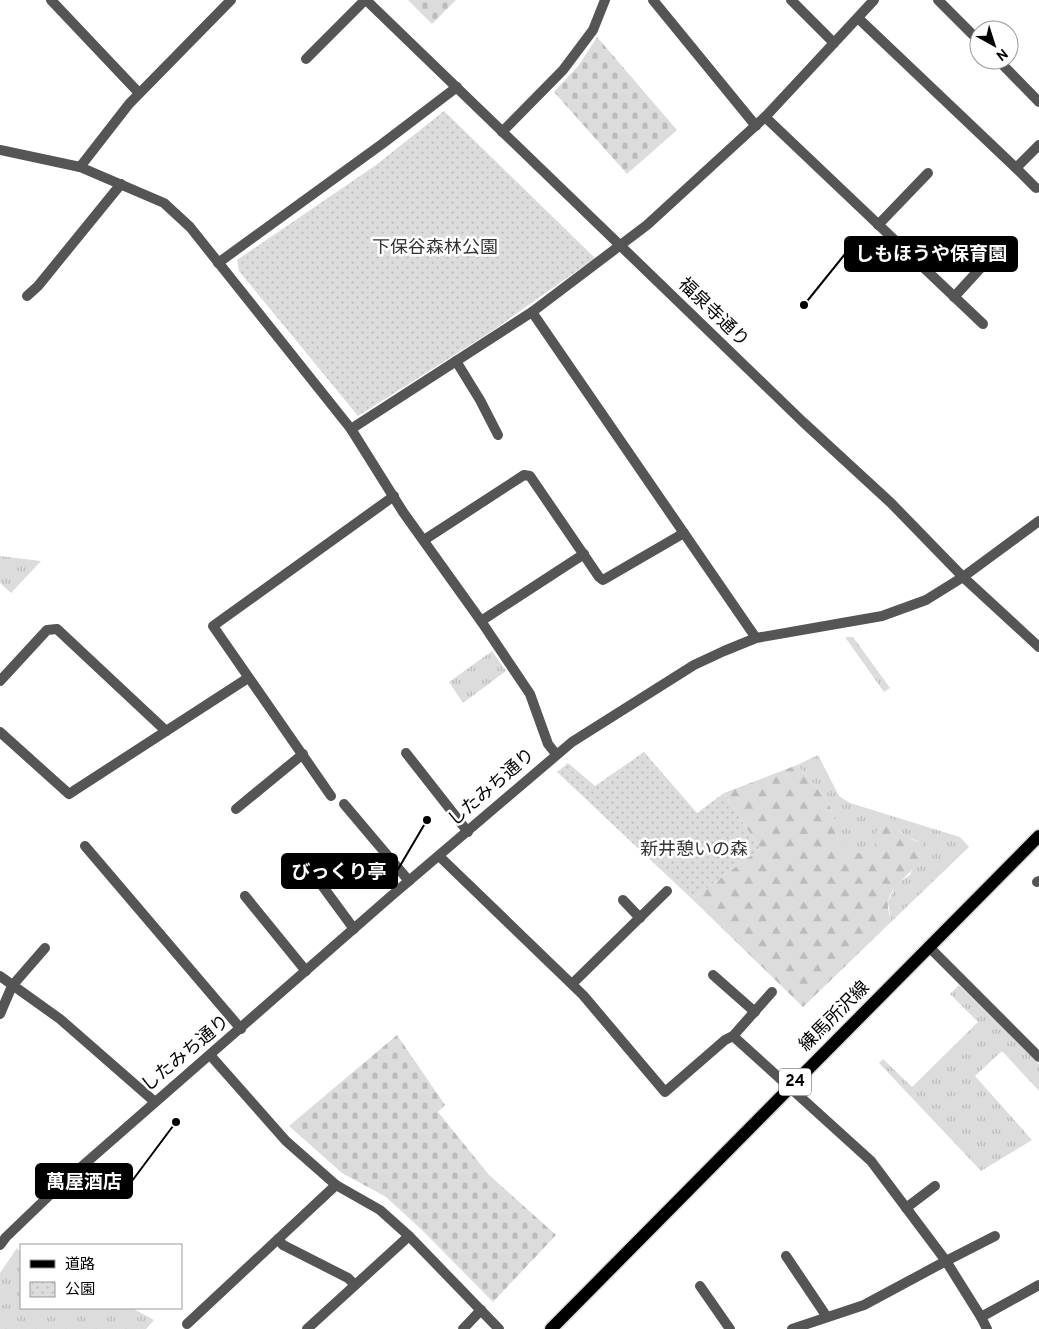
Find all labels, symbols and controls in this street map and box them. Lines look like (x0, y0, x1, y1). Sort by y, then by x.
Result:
north arrow (969, 20, 1019, 70)
text: N (992, 44, 1010, 64)
park label: 下保谷森林公園 (372, 237, 498, 260)
callout: しもほうや保育園 (845, 237, 1017, 271)
text: しもほうや保育園 (855, 243, 1007, 267)
street label: 福泉寺通り (673, 273, 753, 353)
street label: したみち通り (444, 744, 540, 832)
park label: 新井憩いの森 (640, 839, 748, 862)
callout: びっくり亭 (282, 854, 397, 888)
text: びっくり亭 (291, 861, 387, 885)
street label: 練馬所沢線 (795, 977, 875, 1057)
street label: したみち通り (137, 1010, 235, 1098)
road number: 24 (779, 1068, 811, 1096)
callout: 萬屋酒店 (36, 1164, 132, 1198)
text: 萬屋酒店 (46, 1171, 122, 1195)
legend (20, 1244, 182, 1309)
text: 道路 (65, 1256, 95, 1275)
text: 公園 (65, 1281, 95, 1300)

